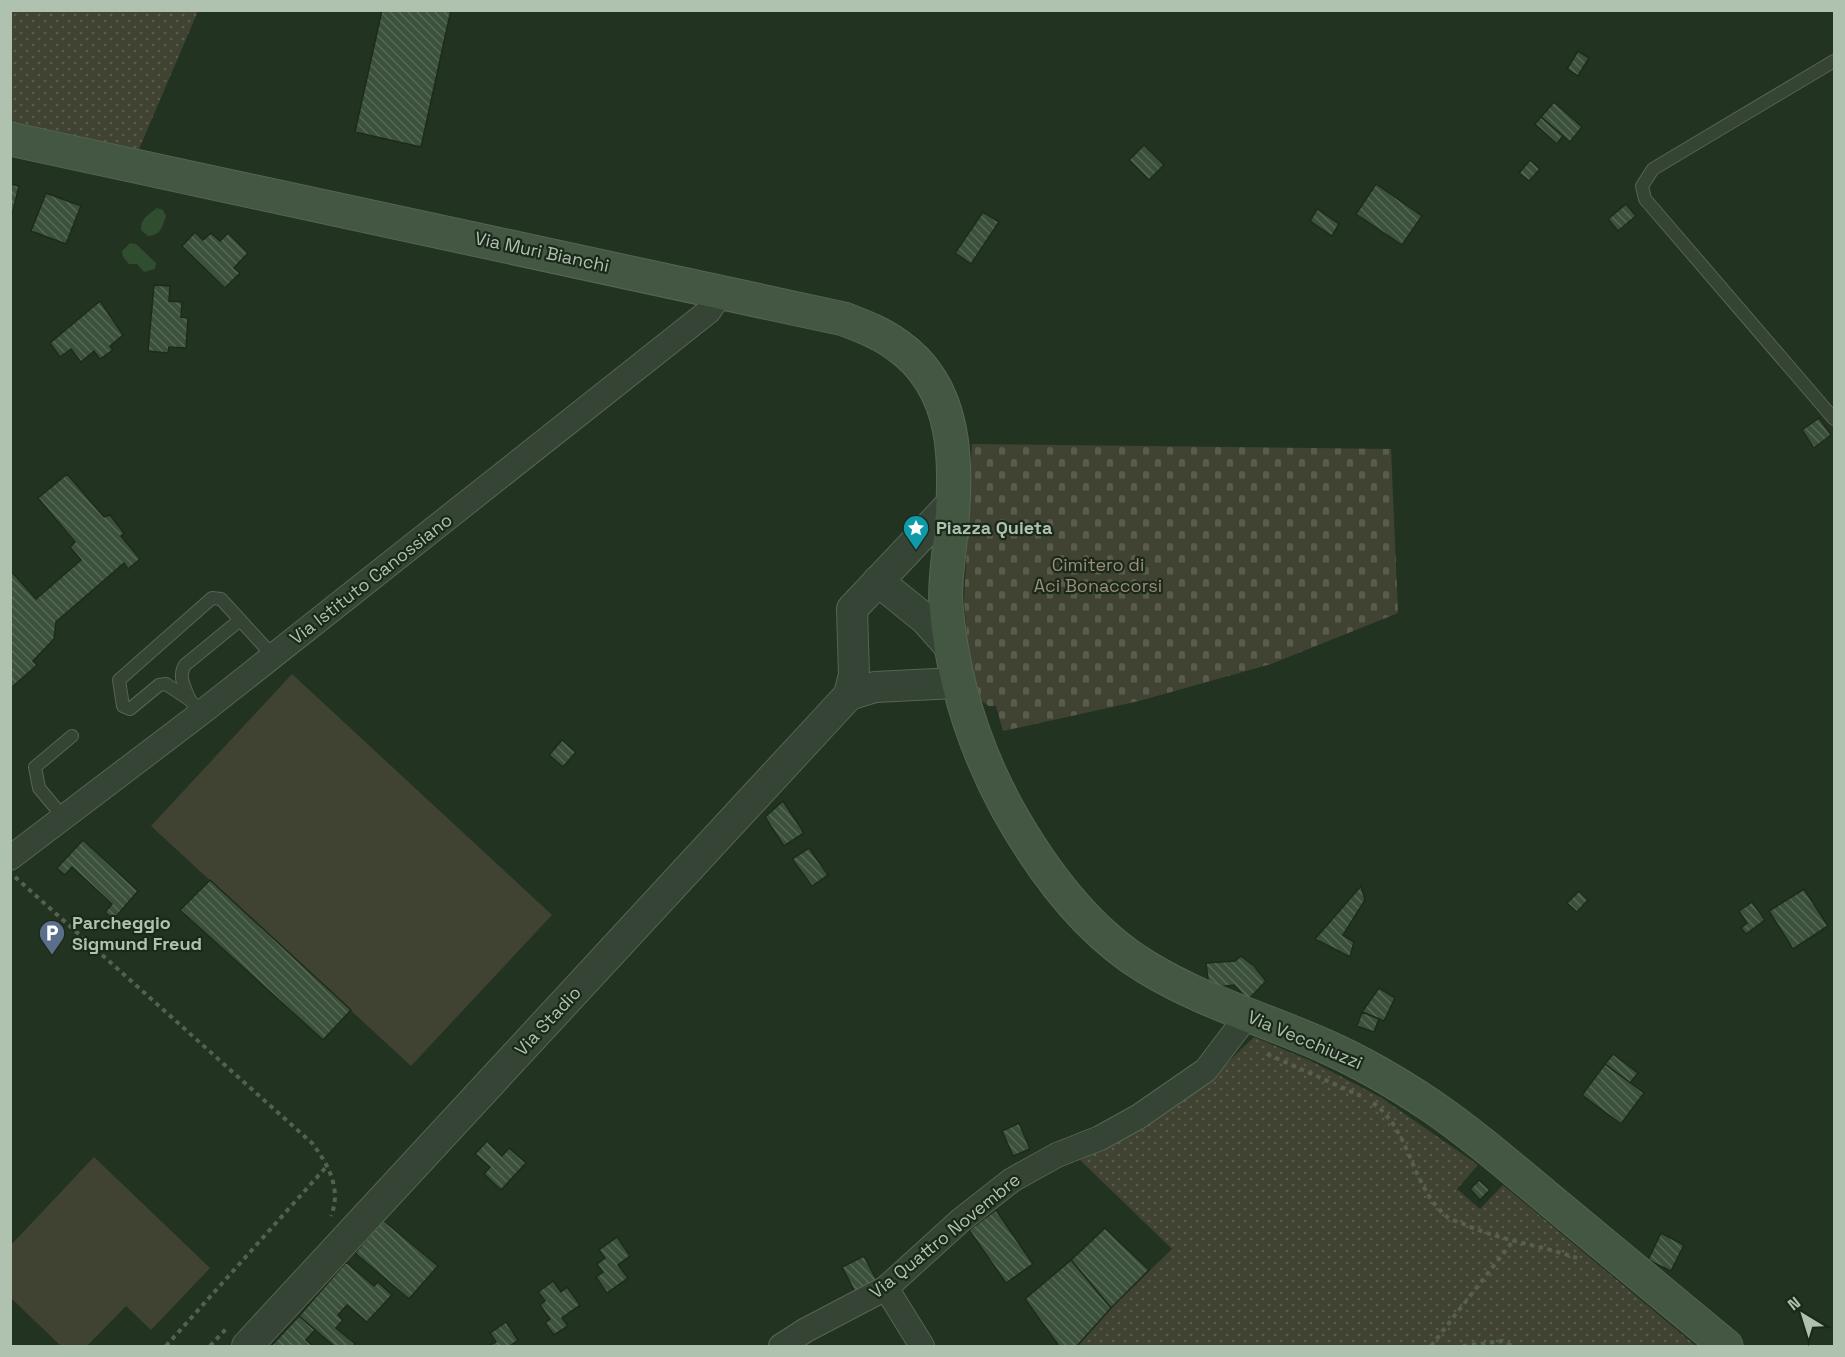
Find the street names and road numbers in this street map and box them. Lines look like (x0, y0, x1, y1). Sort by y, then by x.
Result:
street label: Via Muri Bianchi (473, 226, 611, 277)
street label: Via Istituto Canossiano (285, 508, 457, 649)
street label: Via Stadio (510, 981, 586, 1060)
street label: Via Vecchiuzzi (1244, 1005, 1366, 1074)
street label: Via Quattro Novembre (865, 1168, 1025, 1303)

